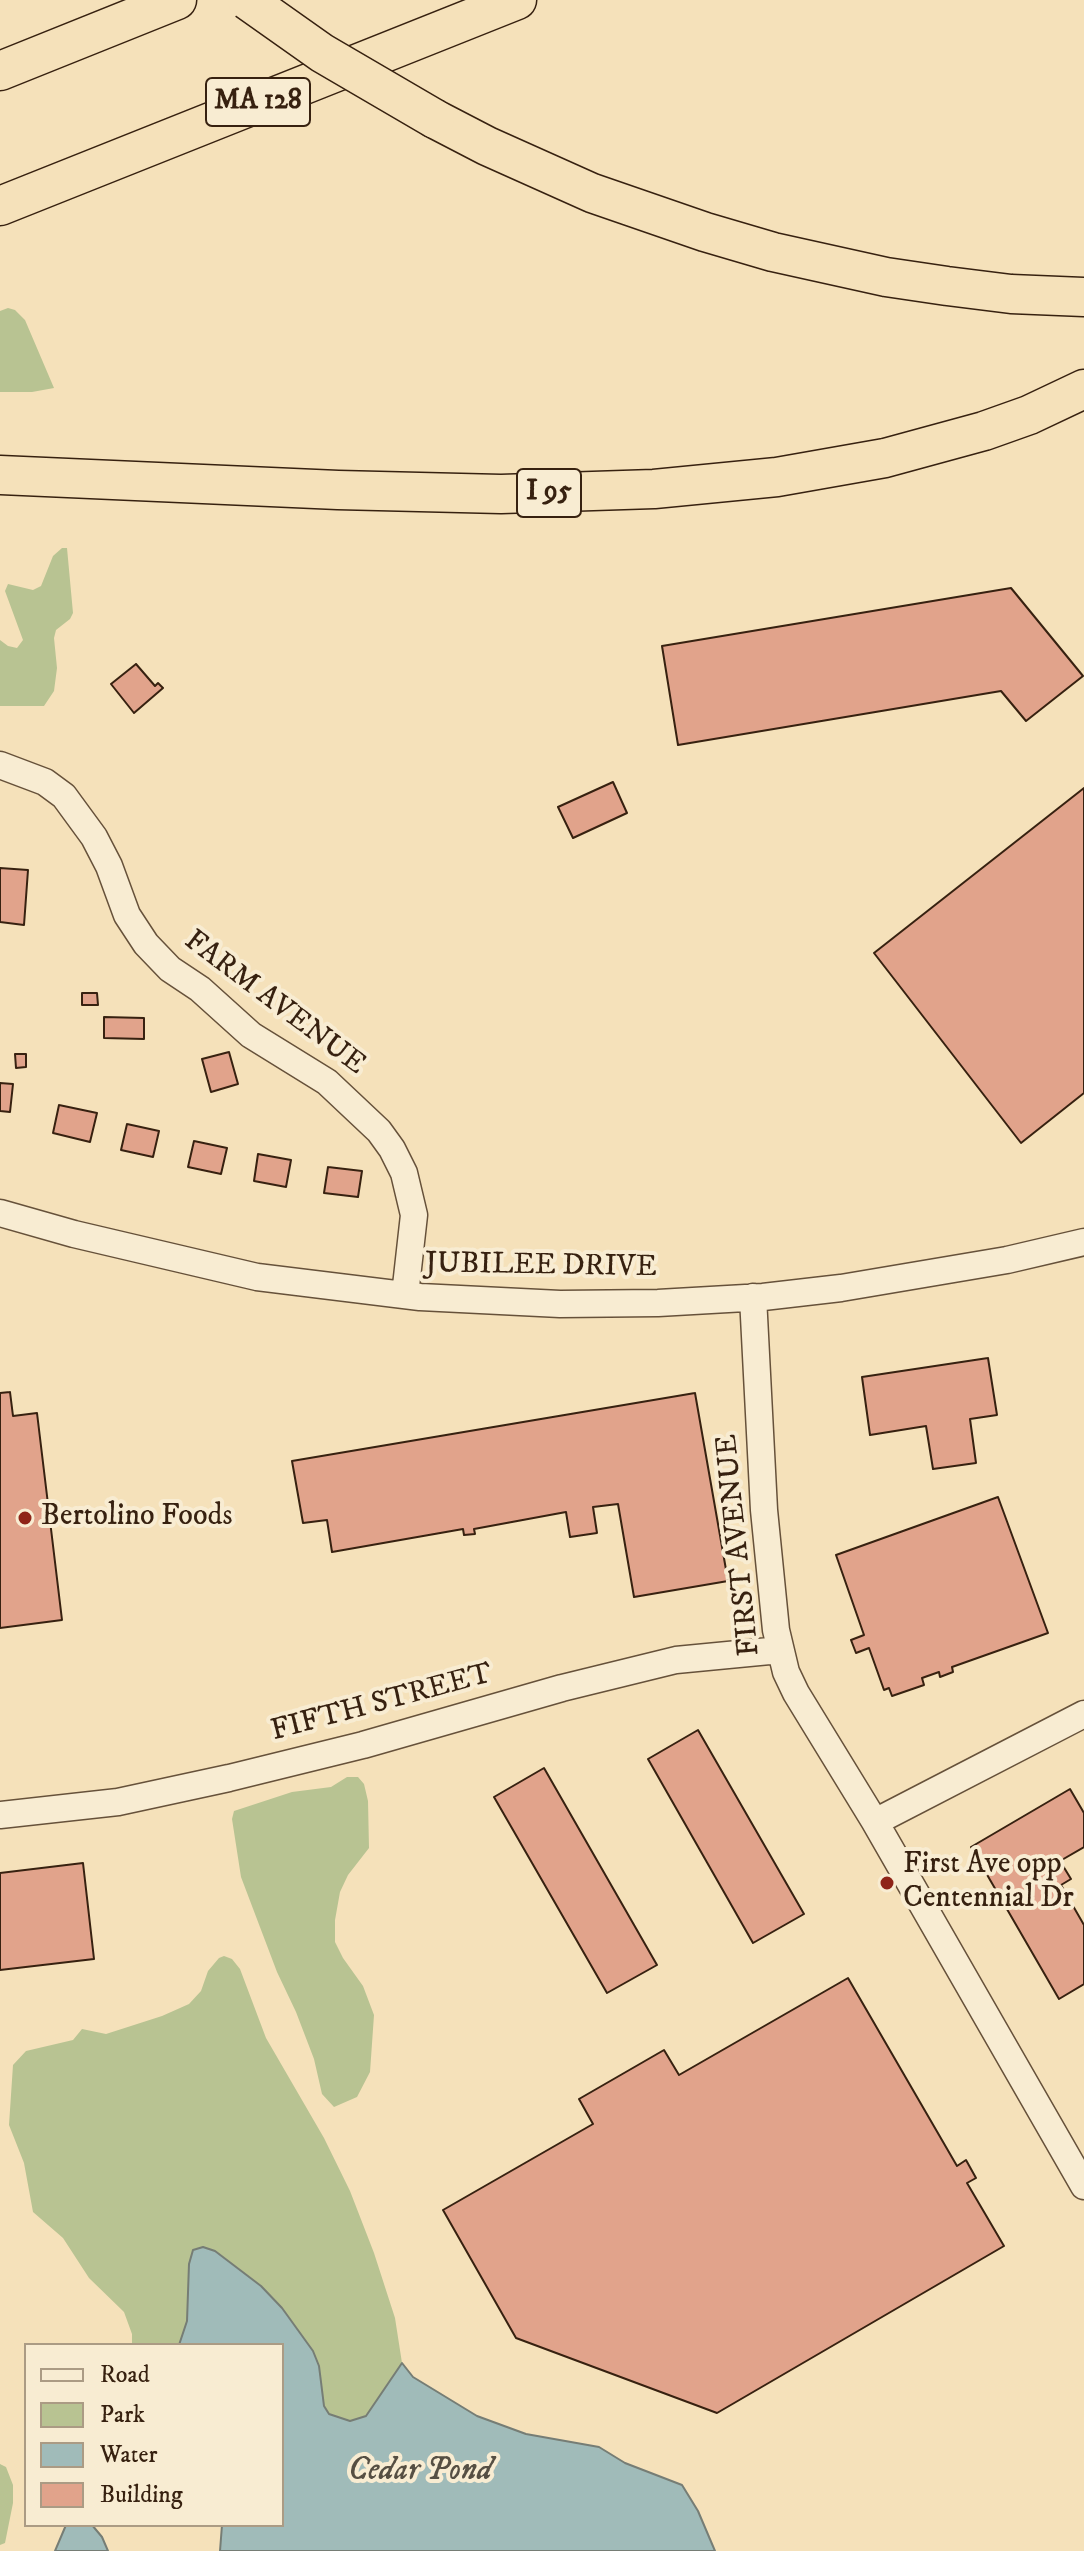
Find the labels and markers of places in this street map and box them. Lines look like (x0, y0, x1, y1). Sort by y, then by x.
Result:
place label: Bertolino Foods (41, 1500, 233, 1536)
marker: Bertolino Foods (16, 1509, 34, 1527)
place label: First Ave opp Centennial Dr (903, 1848, 1074, 1918)
marker: First Ave opp Centennial Dr (878, 1874, 896, 1892)

